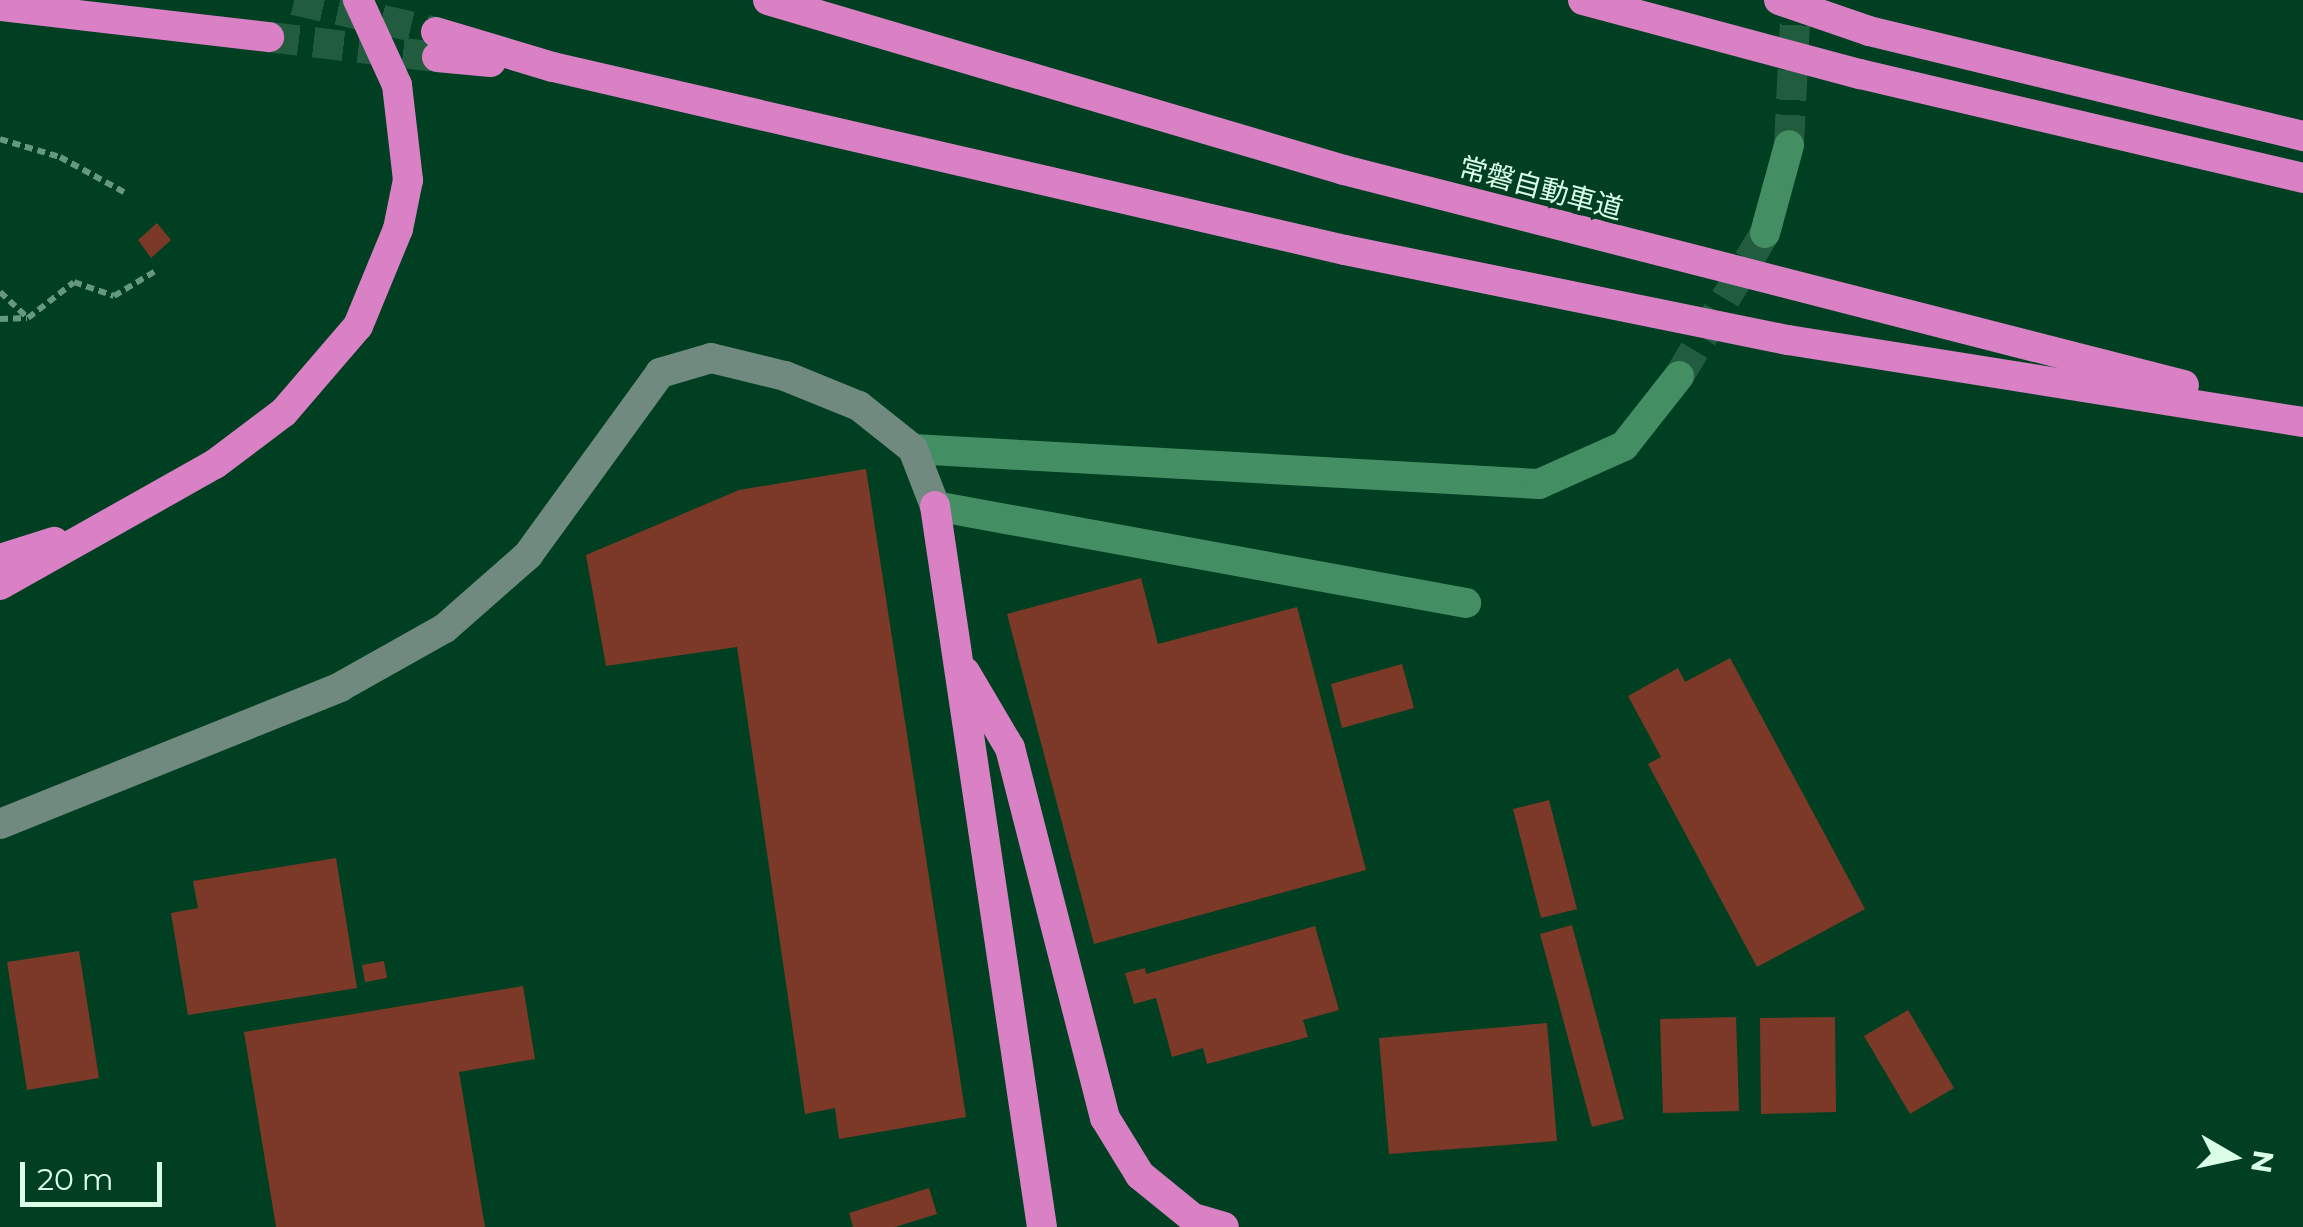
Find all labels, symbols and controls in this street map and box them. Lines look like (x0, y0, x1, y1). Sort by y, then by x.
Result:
street label: 常磐自動車道 (1456, 150, 1626, 226)
north arrow (2183, 1107, 2283, 1207)
scale bar (25, 1142, 168, 1204)
text: N (2244, 1148, 2281, 1176)
text: 20 m (37, 1161, 114, 1198)

